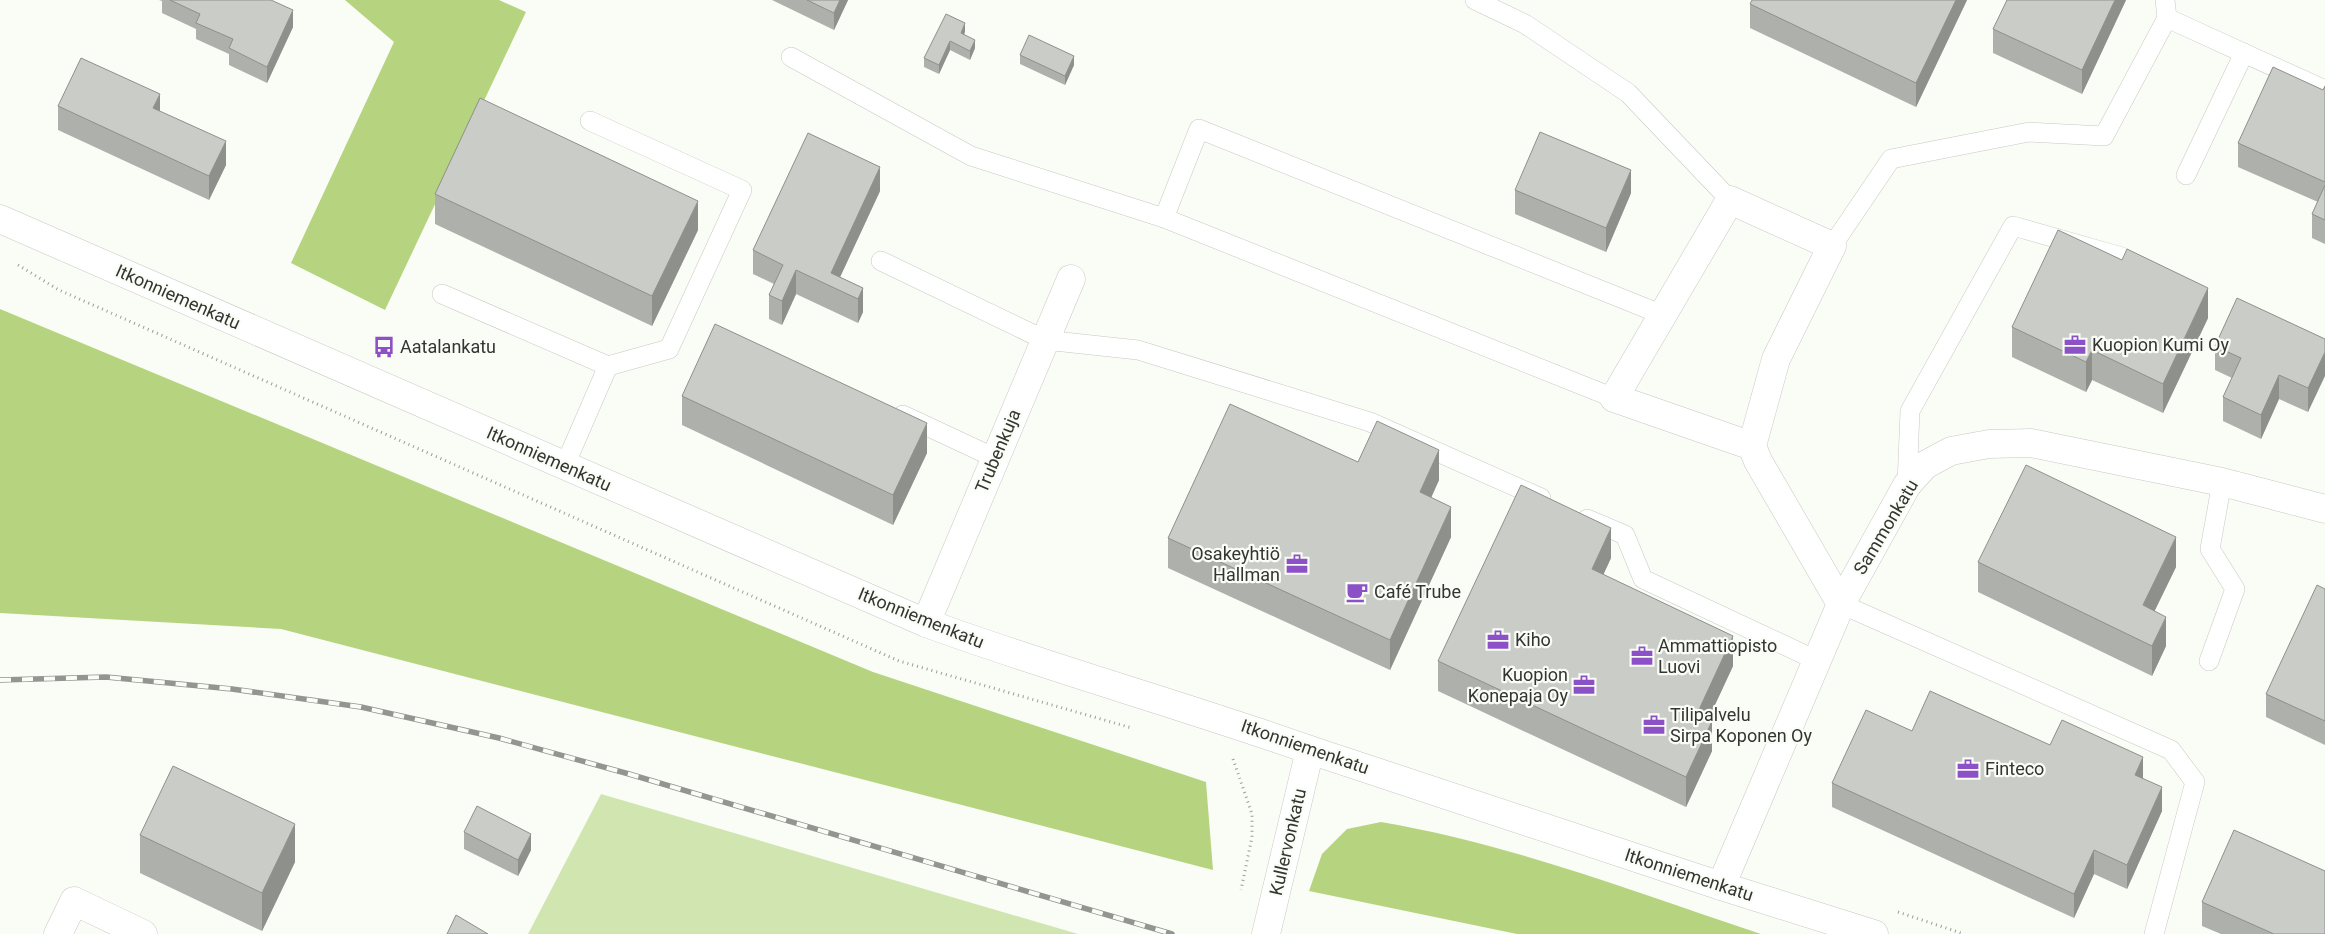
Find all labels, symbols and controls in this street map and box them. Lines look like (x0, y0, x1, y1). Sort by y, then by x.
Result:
street label: Itkonniemenkatu (113, 260, 244, 333)
office icon: Kuopion Kumi Oy (2062, 332, 2088, 358)
bus stop icon: Aatalankatu (371, 334, 397, 360)
place label: Kuopion Kumi Oy (2092, 334, 2229, 355)
place label: Aatalankatu (400, 336, 496, 357)
street label: Trubenkuja (971, 406, 1025, 496)
street label: Itkonniemenkatu (484, 422, 615, 495)
street label: Sammonkatu (1849, 475, 1922, 578)
place label: Osakeyhtiö Hallman (1191, 543, 1280, 585)
office icon: Osakeyhtiö Hallman (1284, 551, 1310, 577)
cafe icon: Café Trube (1344, 579, 1370, 605)
place label: Café Trube (1374, 581, 1461, 602)
street label: Itkonniemenkatu (855, 583, 987, 652)
office icon: Kiho (1485, 627, 1511, 653)
place label: Kiho (1515, 629, 1551, 650)
place label: Ammattiopisto Luovi (1658, 635, 1777, 677)
office icon: Ammattiopisto Luovi (1629, 643, 1655, 669)
place label: Kuopion Konepaja Oy (1468, 664, 1568, 706)
office icon: Kuopion Konepaja Oy (1571, 672, 1597, 698)
place label: Tilipalvelu Sirpa Koponen Oy (1670, 704, 1812, 746)
office icon: Tilipalvelu Sirpa Koponen Oy (1641, 712, 1667, 738)
street label: Itkonniemenkatu (1238, 715, 1372, 778)
office icon: Finteco (1955, 756, 1981, 782)
place label: Finteco (1985, 758, 2044, 779)
street label: Kullervonkatu (1265, 786, 1310, 897)
street label: Itkonniemenkatu (1622, 844, 1756, 905)

